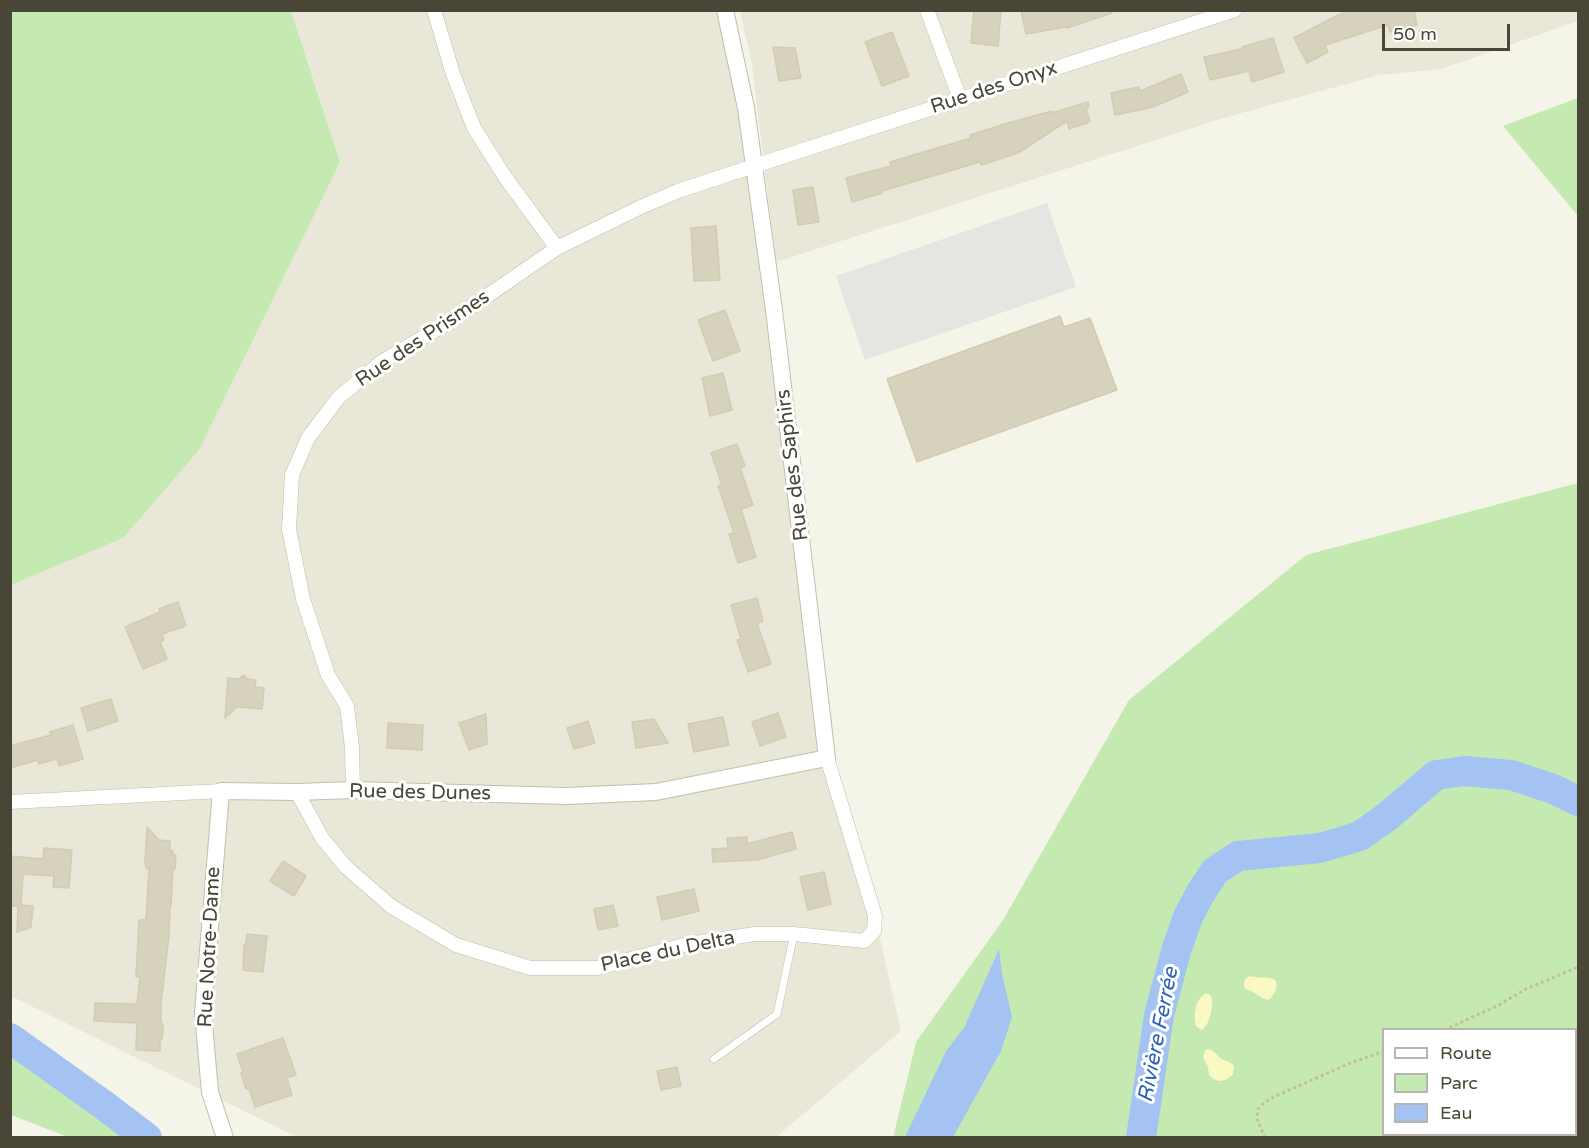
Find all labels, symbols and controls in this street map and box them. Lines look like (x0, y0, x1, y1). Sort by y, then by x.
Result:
scale bar (1385, 12, 1512, 50)
text: 50 m (1393, 23, 1437, 45)
street label: Rue des Onyx (928, 56, 1060, 120)
street label: Rue des Prismes (351, 285, 495, 393)
street label: Rue des Saphirs (772, 388, 814, 542)
street label: Rue des Dunes (349, 780, 491, 806)
street label: Rue Notre-Dame (194, 866, 226, 1028)
street label: Place du Delta (599, 926, 737, 978)
water label: Rivière Ferrée (1134, 965, 1184, 1105)
legend (1382, 1028, 1577, 1136)
text: Route (1440, 1042, 1492, 1064)
text: Parc (1440, 1072, 1478, 1094)
text: Eau (1440, 1102, 1472, 1124)

